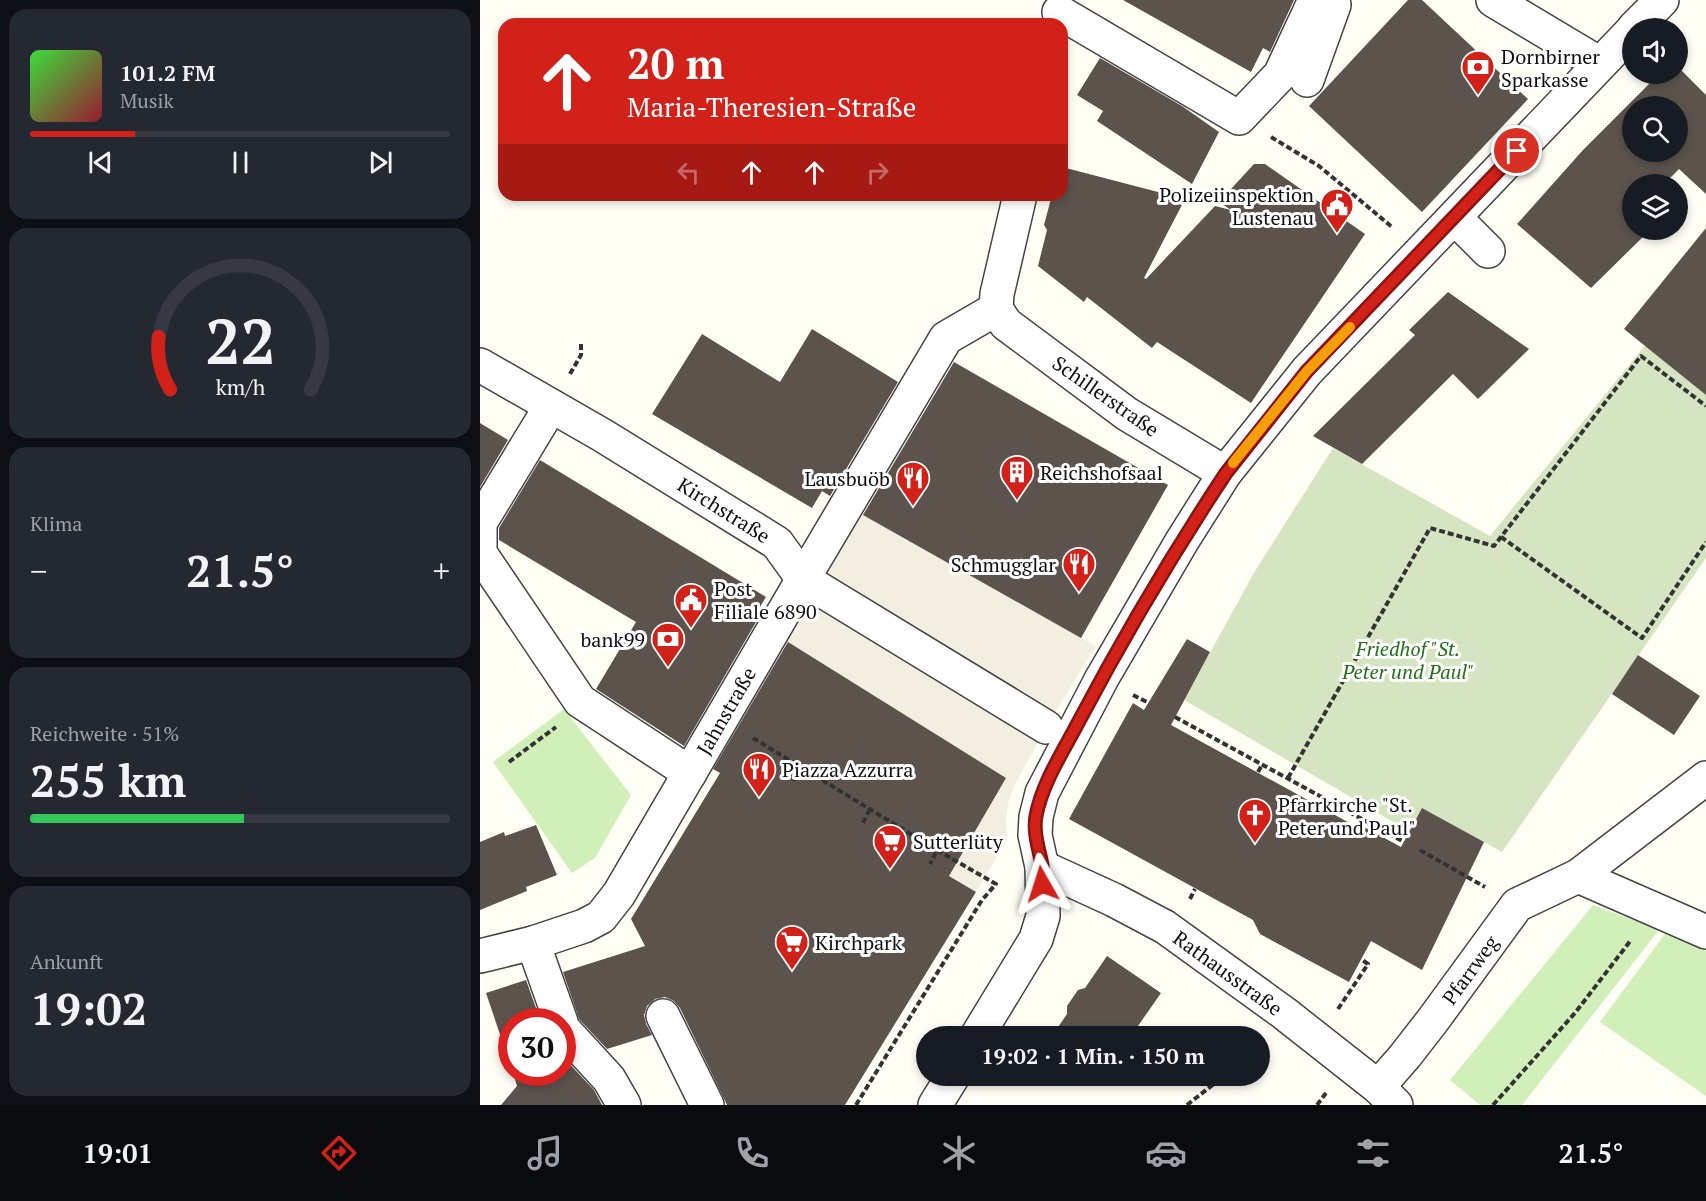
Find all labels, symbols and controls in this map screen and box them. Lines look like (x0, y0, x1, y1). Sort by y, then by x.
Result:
map controls (1622, 18, 1688, 240)
button: sound (1622, 18, 1688, 84)
text: 20 m (627, 35, 725, 91)
icon: ahead (528, 42, 606, 120)
place label: Dornbirner Sparkasse (1501, 43, 1600, 93)
bank icon: Dornbirner Sparkasse (1460, 49, 1496, 96)
text: 101.2 FM (120, 58, 215, 87)
text: Musik (120, 87, 174, 114)
text: Maria-Theresien-Straße (627, 89, 916, 125)
button: search (1622, 96, 1688, 162)
pin (1491, 125, 1542, 176)
icon: arrive (1500, 134, 1533, 167)
icon: previous (84, 146, 117, 179)
icon: pause (224, 146, 257, 179)
icon: next (364, 146, 397, 179)
icon: left (672, 156, 705, 189)
icon: ahead (735, 156, 768, 189)
icon: ahead (798, 156, 831, 189)
icon: right (861, 156, 894, 189)
button: layers (1622, 174, 1688, 240)
place label: Polizeiinspektion Lustenau (1159, 181, 1314, 231)
public building icon: Polizeiinspektion Lustenau (1319, 187, 1355, 234)
text: 22 (205, 299, 275, 382)
street label: Schillerstraße (1047, 349, 1165, 443)
text: km/h (215, 374, 265, 402)
building icon: Reichshofsaal (999, 454, 1035, 501)
place label: Reichshofsaal (1040, 459, 1163, 486)
restaurant icon: Lausbuöb (895, 460, 931, 507)
place label: Lausbuöb (804, 465, 890, 492)
street label: Kirchstraße (673, 471, 775, 549)
text: Klima (30, 510, 82, 537)
text: 21.5° (186, 540, 294, 600)
restaurant icon: Schmugglar (1061, 546, 1097, 593)
text: − (30, 549, 48, 592)
text: + (432, 549, 450, 592)
place label: Schmugglar (951, 551, 1056, 578)
place label: Post Filiale 6890 (714, 575, 817, 625)
public building icon: Post Filiale 6890 (673, 582, 709, 629)
bank icon: bank99 (650, 621, 686, 668)
place label: bank99 (580, 626, 645, 653)
park label: Friedhof "St. Peter und Paul" (1341, 635, 1474, 685)
street label: Jahnstraße (690, 662, 762, 760)
text: Reichweite · 51% (30, 720, 179, 747)
text: 255 km (30, 750, 186, 810)
restaurant icon: Piazza Azzurra (741, 751, 777, 798)
place label: Piazza Azzurra (782, 756, 913, 783)
place label: Pfarrkirche "St. Peter und Paul" (1278, 791, 1416, 841)
church icon: Pfarrkirche "St. Peter und Paul" (1237, 797, 1273, 844)
supermarket icon: Sutterlüty (872, 823, 908, 870)
place label: Sutterlüty (913, 828, 1004, 855)
position arrow (1010, 852, 1074, 916)
supermarket icon: Kirchpark (774, 924, 810, 971)
street label: Rathausstraße (1168, 924, 1288, 1022)
place label: Kirchpark (815, 929, 903, 956)
street label: Pfarrweg (1436, 930, 1505, 1010)
text: Ankunft (30, 948, 103, 975)
text: 19:02 (30, 978, 147, 1038)
speed limit sign: 30 (498, 1008, 576, 1086)
text: 19:02 · 1 Min. · 150 m (981, 1041, 1205, 1070)
icon: directions (318, 1132, 360, 1174)
icon: music (524, 1132, 566, 1174)
icon: phone (731, 1132, 773, 1174)
icon: climate (938, 1132, 980, 1174)
icon: car (1145, 1132, 1187, 1174)
icon: filters (1352, 1132, 1394, 1174)
text: 19:01 (82, 1135, 153, 1171)
text: 21.5° (1559, 1135, 1624, 1171)

